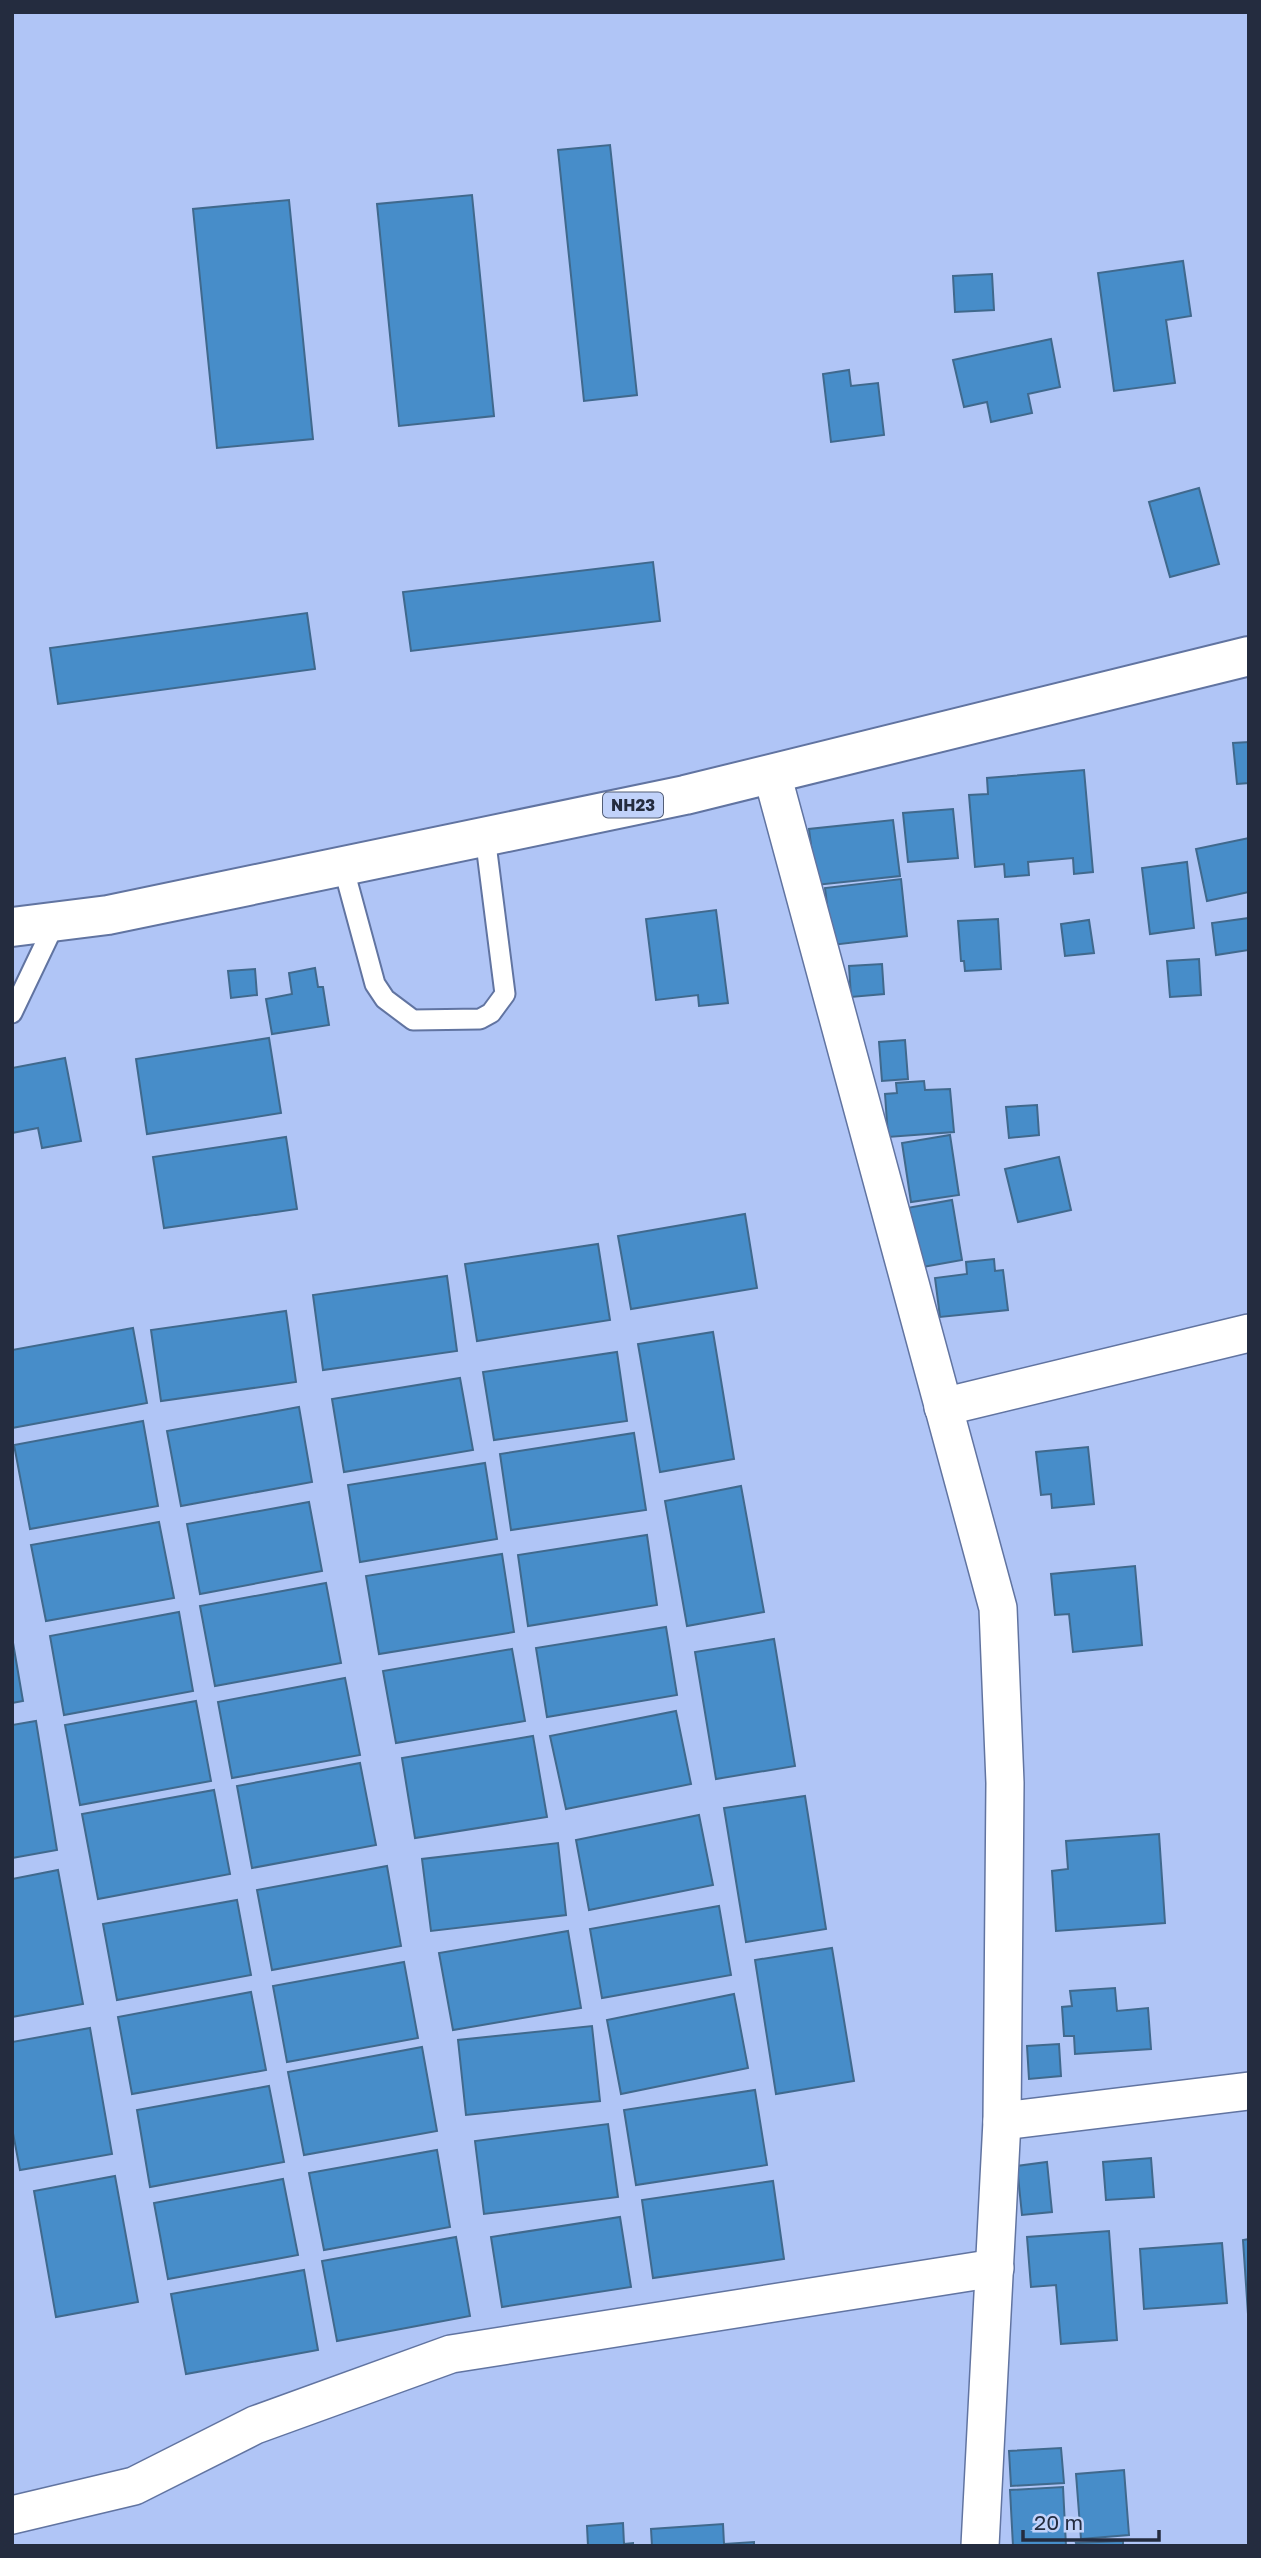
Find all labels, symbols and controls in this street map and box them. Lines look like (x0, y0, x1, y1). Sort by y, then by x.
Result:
road number: NH23 (603, 792, 663, 818)
scale bar (1023, 2498, 1160, 2542)
text: 20 m (1034, 2509, 1083, 2535)

